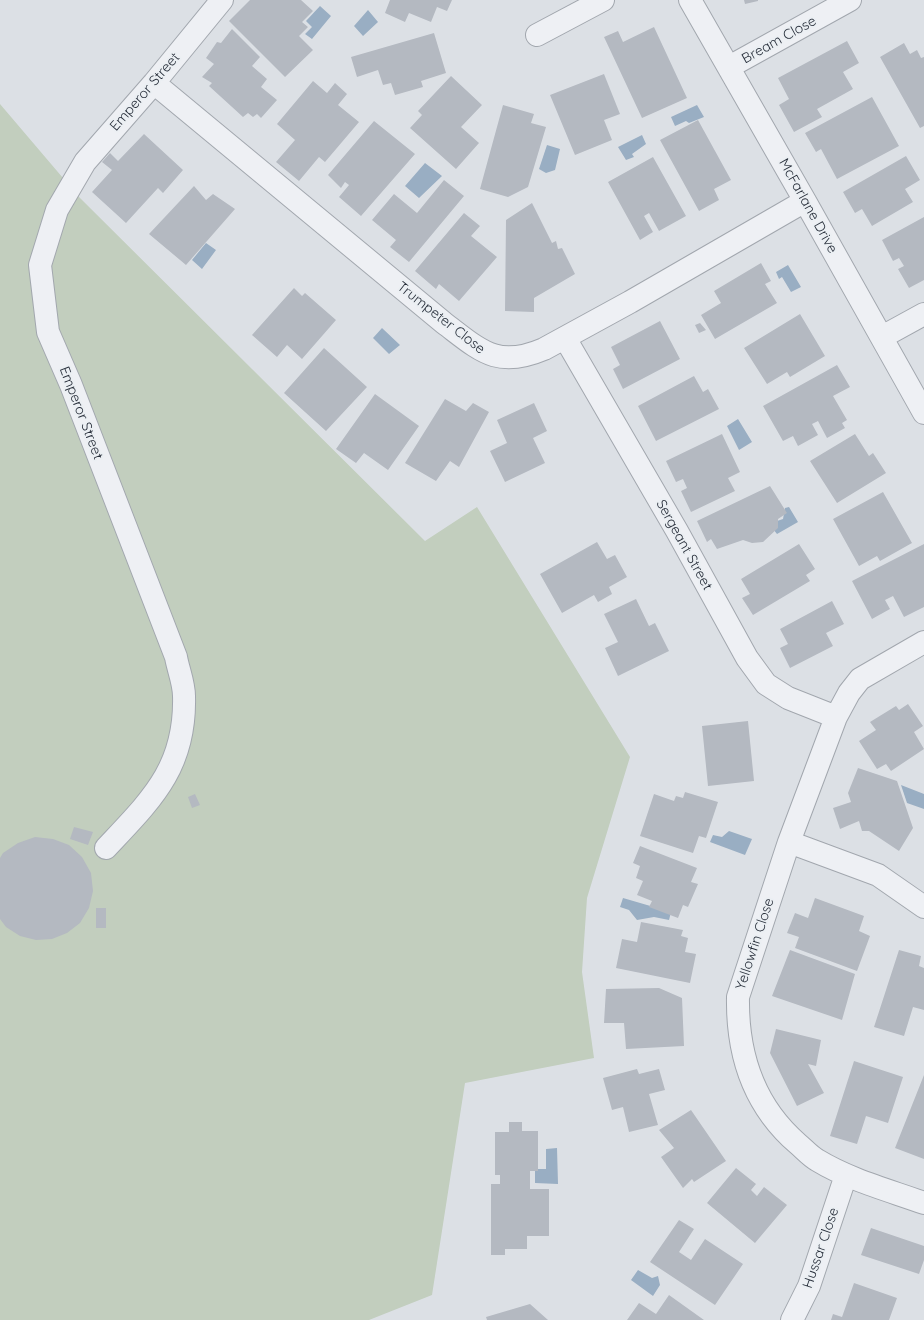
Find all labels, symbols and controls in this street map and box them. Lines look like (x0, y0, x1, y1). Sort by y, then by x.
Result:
street label: Bream Close (739, 13, 819, 67)
street label: Emperor Street (106, 49, 184, 135)
street label: McFarlane Drive (775, 156, 841, 256)
street label: Trumpeter Close (394, 278, 488, 358)
street label: Emperor Street (56, 364, 106, 462)
street label: Sergeant Street (652, 497, 716, 593)
street label: Yellowfin Close (732, 896, 778, 992)
street label: Hussar Close (799, 1205, 843, 1291)

